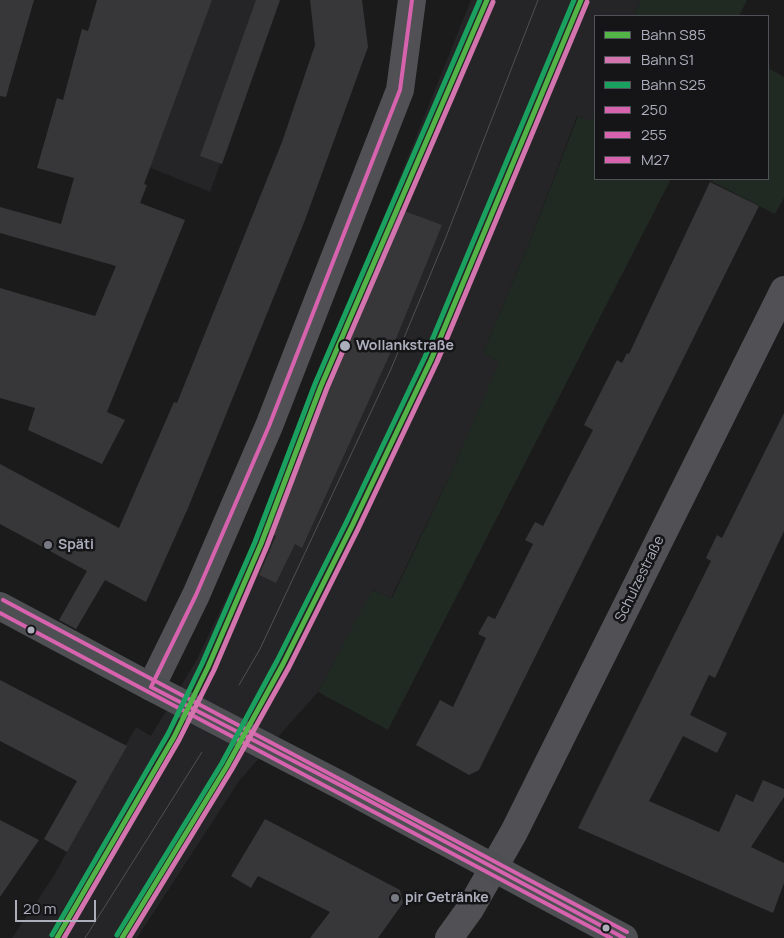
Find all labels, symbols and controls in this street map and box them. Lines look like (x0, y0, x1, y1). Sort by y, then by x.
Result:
legend (594, 15, 769, 180)
text: Bahn S85 (641, 24, 706, 45)
text: Bahn S1 (641, 49, 694, 70)
text: Bahn S25 (641, 74, 706, 95)
text: 250 (641, 99, 667, 120)
text: 255 (641, 124, 667, 145)
text: M27 (641, 149, 670, 170)
place label: Wollankstraße (356, 338, 454, 354)
marker: Wollankstraße (338, 339, 352, 353)
street label: Schulzestraße (612, 533, 668, 625)
place label: Späti (58, 537, 94, 553)
marker: Späti (42, 539, 54, 551)
unlabelled marker (26, 625, 36, 635)
scale bar (18, 890, 99, 922)
place label: pir Getränke (405, 890, 489, 906)
marker: pir Getränke (389, 892, 401, 904)
text: 20 m (23, 898, 56, 919)
unlabelled marker (601, 923, 611, 933)

